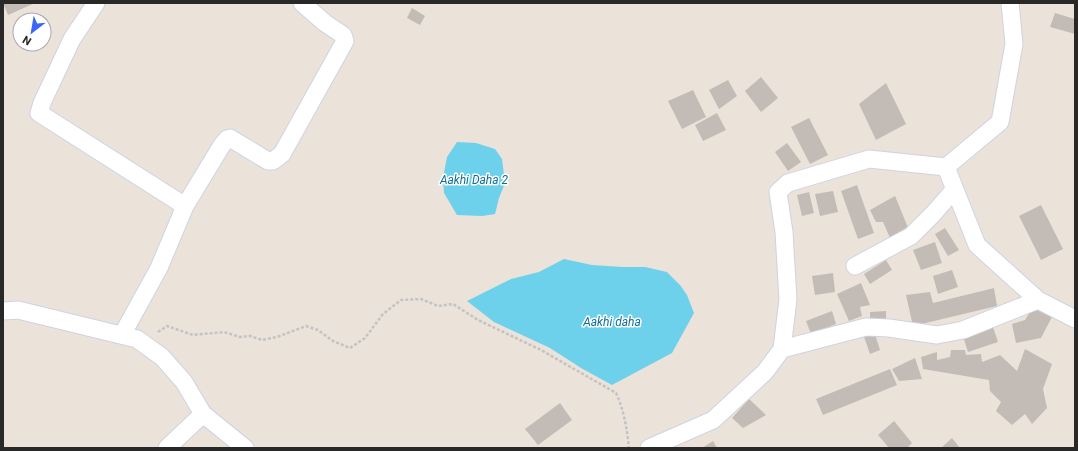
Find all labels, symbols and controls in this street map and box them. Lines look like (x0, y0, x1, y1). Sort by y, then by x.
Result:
north arrow (12, 12, 52, 52)
text: N (20, 32, 34, 48)
water label: Aakhi Daha 2 (439, 173, 509, 187)
water label: Aakhi daha (582, 315, 641, 329)

